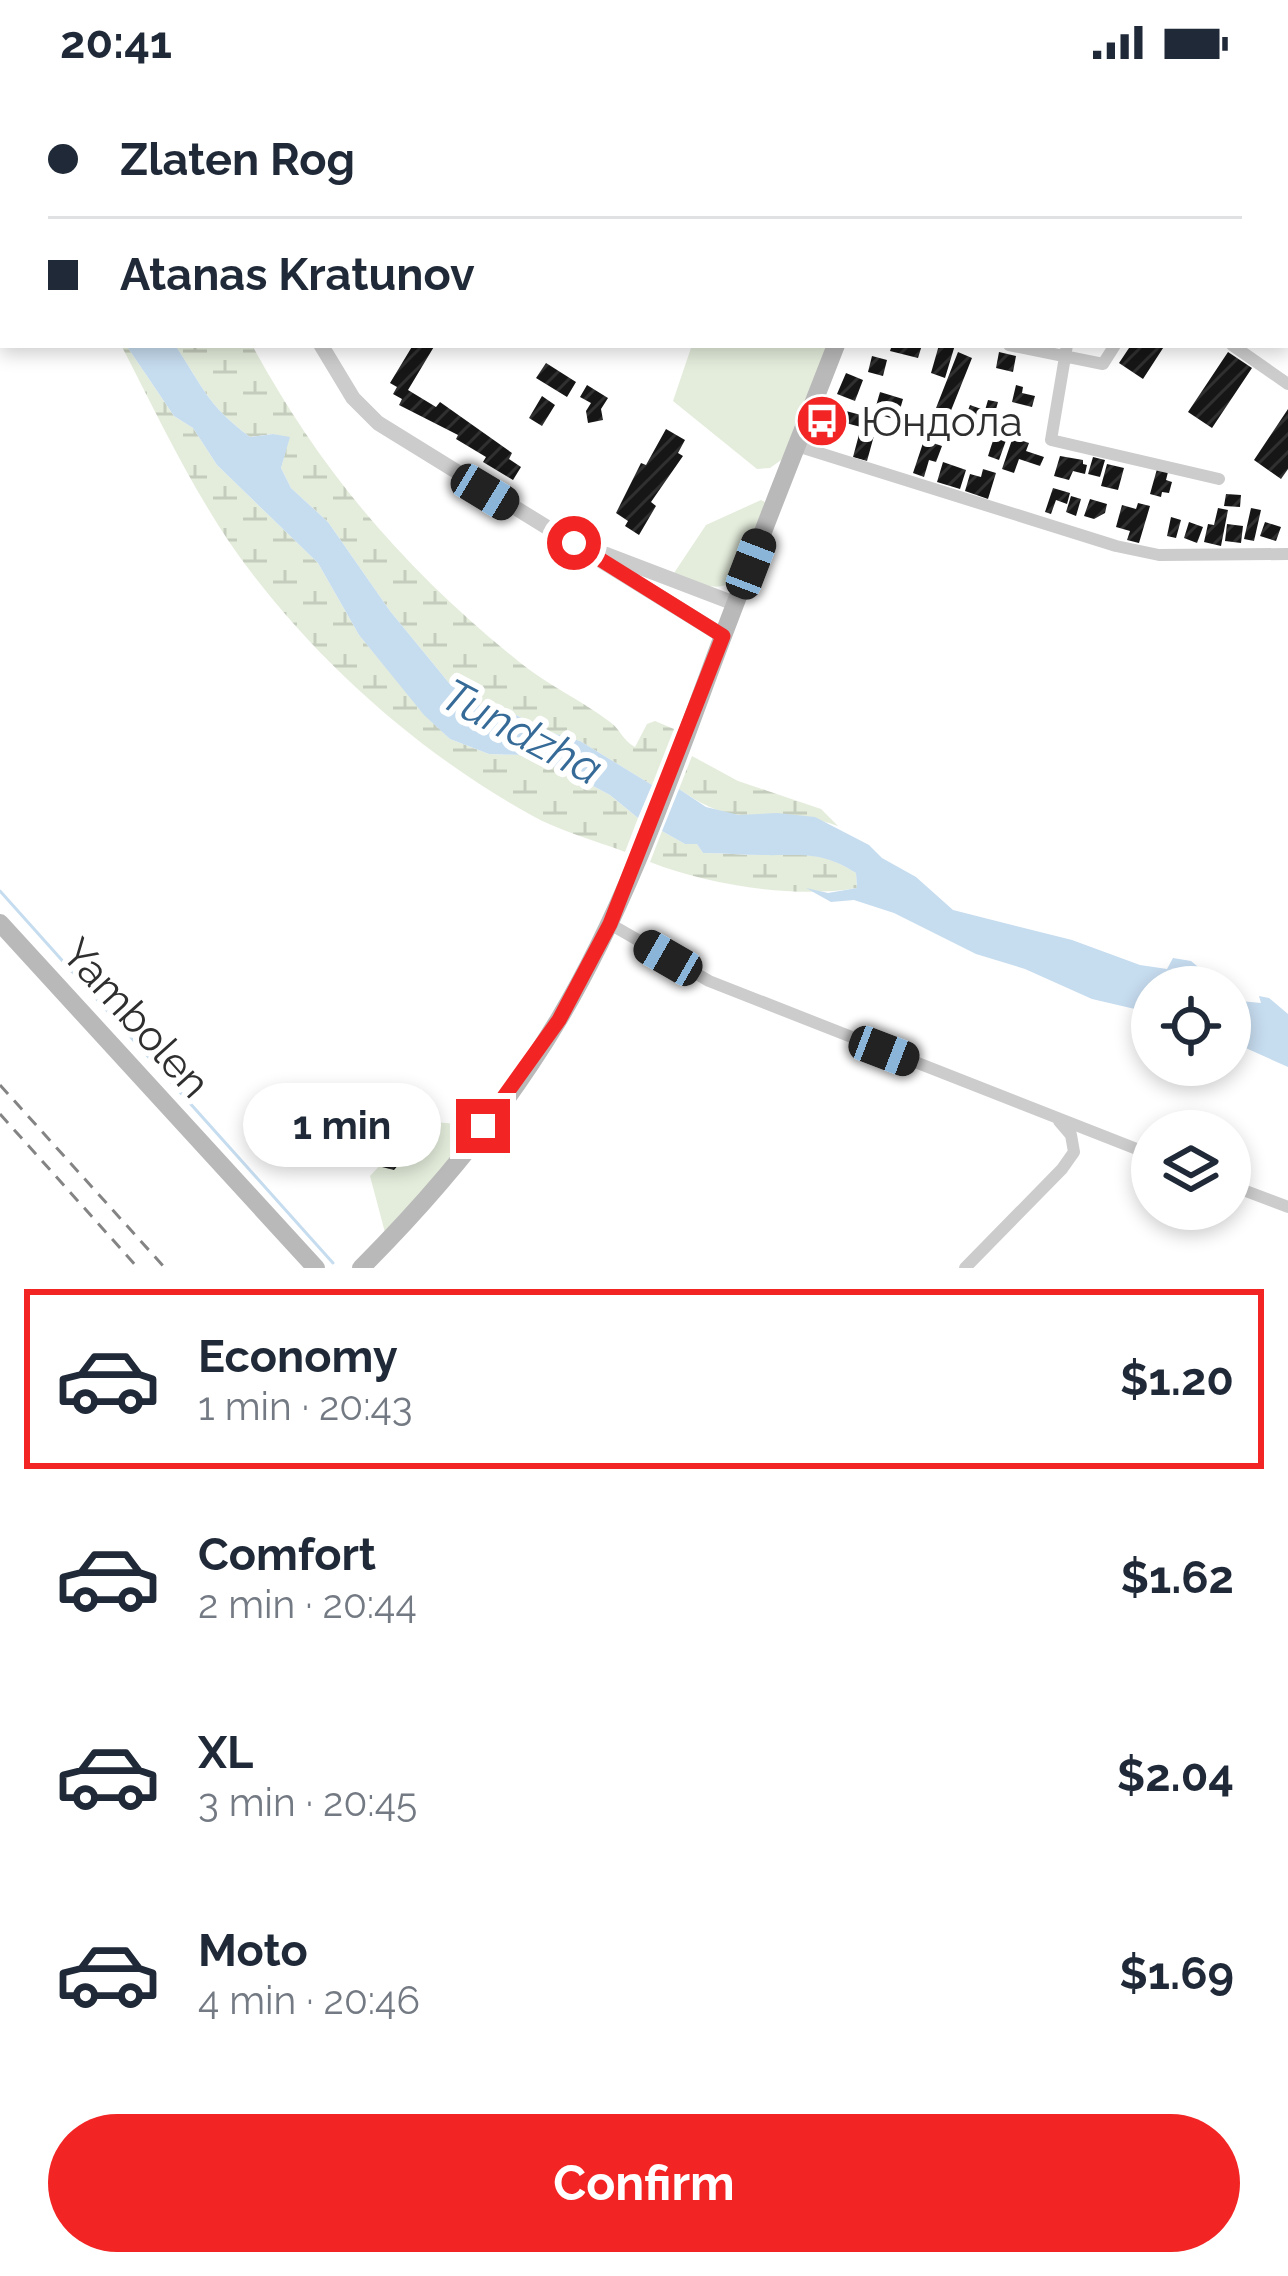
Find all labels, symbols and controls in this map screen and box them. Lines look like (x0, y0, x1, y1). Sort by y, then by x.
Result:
text: 20:41 (60, 16, 172, 69)
text: Zlaten Rog (120, 133, 355, 186)
text: Atanas Kratunov (120, 248, 475, 301)
bus stop icon: Юндола (794, 393, 850, 449)
place label: Юндола (861, 397, 1023, 446)
car (445, 458, 525, 526)
route start (547, 516, 601, 570)
car (721, 524, 781, 604)
water label: Tundzha (433, 668, 611, 796)
car (628, 924, 708, 992)
street label: Yambolen (52, 929, 220, 1107)
map controls (1131, 966, 1251, 1230)
button: locate (1131, 966, 1251, 1086)
car (844, 1021, 924, 1081)
callout: 1 min (243, 1084, 441, 1168)
route end (456, 1099, 510, 1153)
text: 1 min (293, 1102, 391, 1148)
button: layers (1131, 1110, 1251, 1230)
icon: car (54, 1325, 162, 1433)
text: Economy (198, 1330, 398, 1383)
text: $1.20 (1120, 1353, 1234, 1406)
text: 1 min · 20:43 (198, 1383, 413, 1429)
icon: car (54, 1523, 162, 1631)
text: Comfort (198, 1528, 376, 1581)
text: $1.62 (1120, 1551, 1234, 1604)
text: 2 min · 20:44 (198, 1581, 417, 1627)
icon: car (54, 1721, 162, 1829)
text: XL (198, 1726, 253, 1779)
text: $2.04 (1117, 1749, 1234, 1802)
text: 3 min · 20:45 (198, 1779, 417, 1825)
icon: car (54, 1919, 162, 2027)
text: Moto (198, 1924, 308, 1977)
text: $1.69 (1119, 1947, 1234, 2000)
text: 4 min · 20:46 (198, 1977, 420, 2023)
button: Confirm (48, 2114, 1240, 2252)

